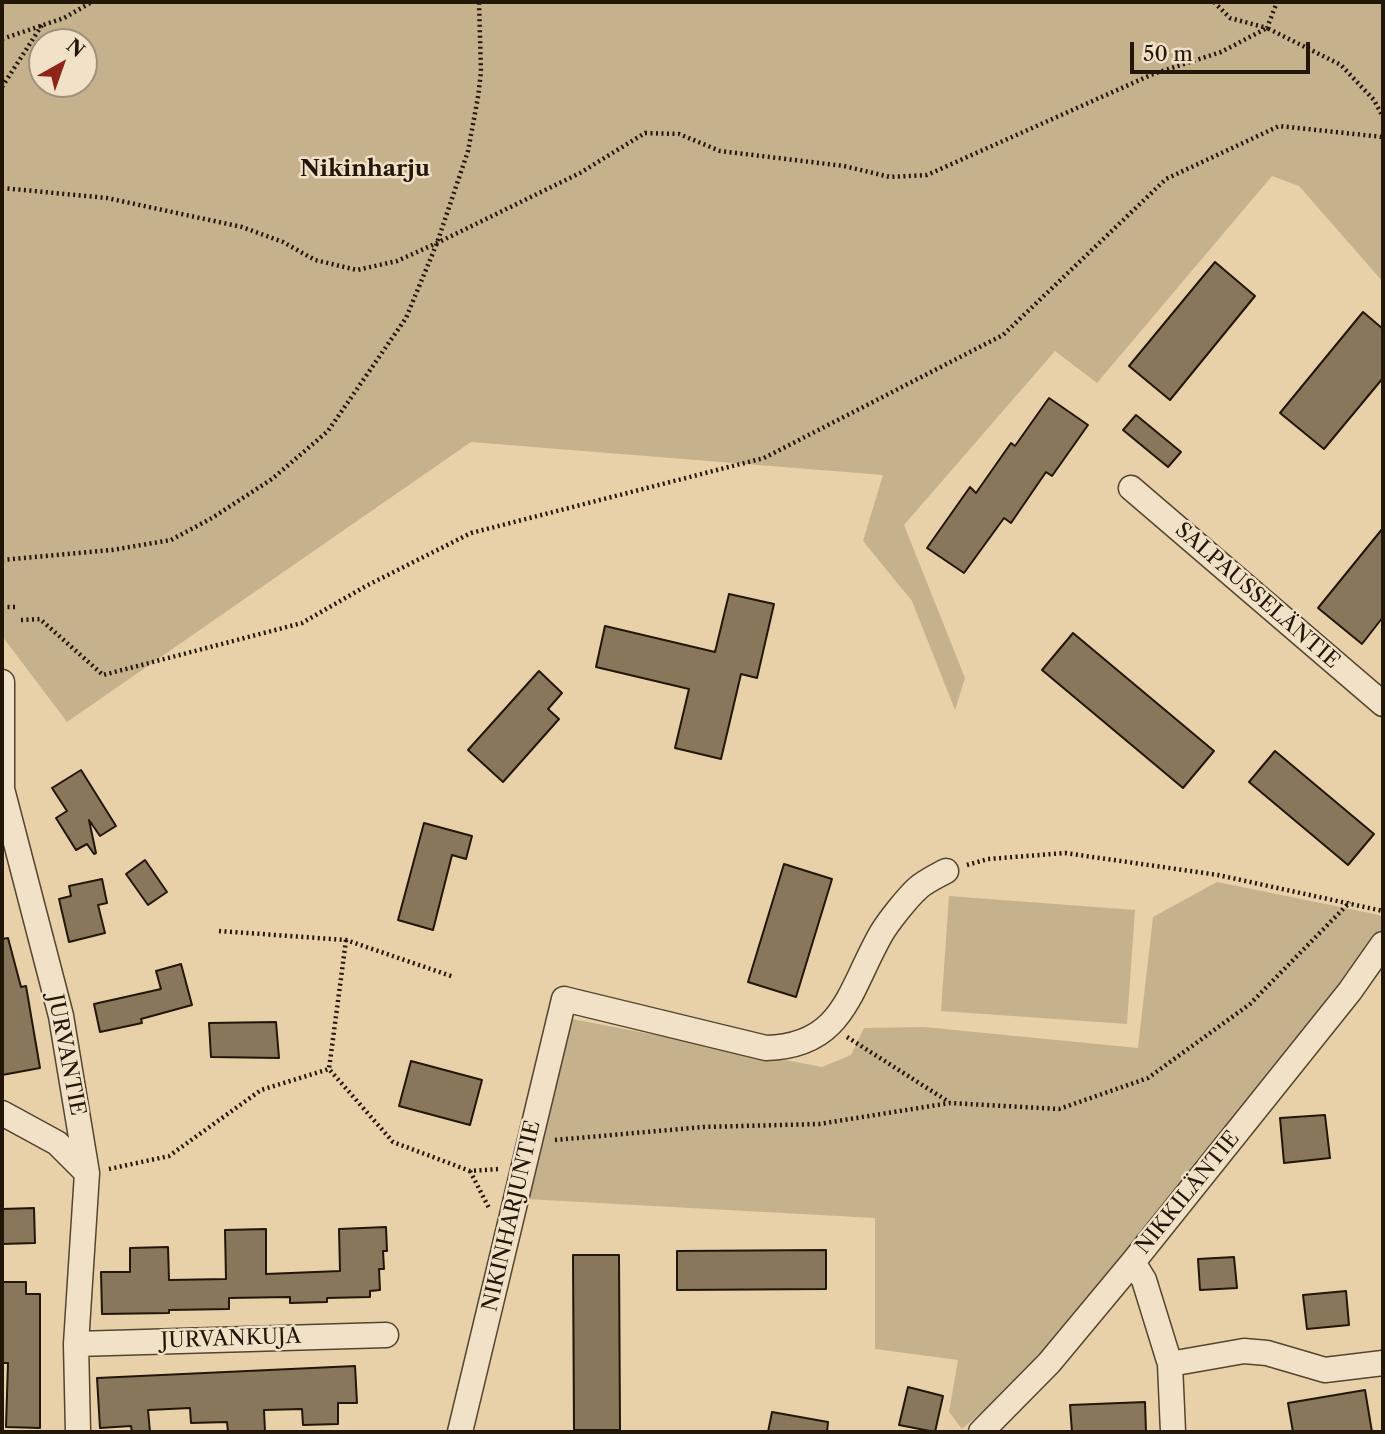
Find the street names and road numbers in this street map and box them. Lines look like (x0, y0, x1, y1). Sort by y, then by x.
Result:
street label: SALPAUSSELÄNTIE (1170, 518, 1344, 674)
street label: JURVANTIE (42, 992, 90, 1118)
street label: NIKINHARJUNTIE (478, 1118, 546, 1314)
street label: NIKKILÄNTIE (1131, 1127, 1245, 1259)
street label: JURVANKUJA (160, 1324, 302, 1354)

